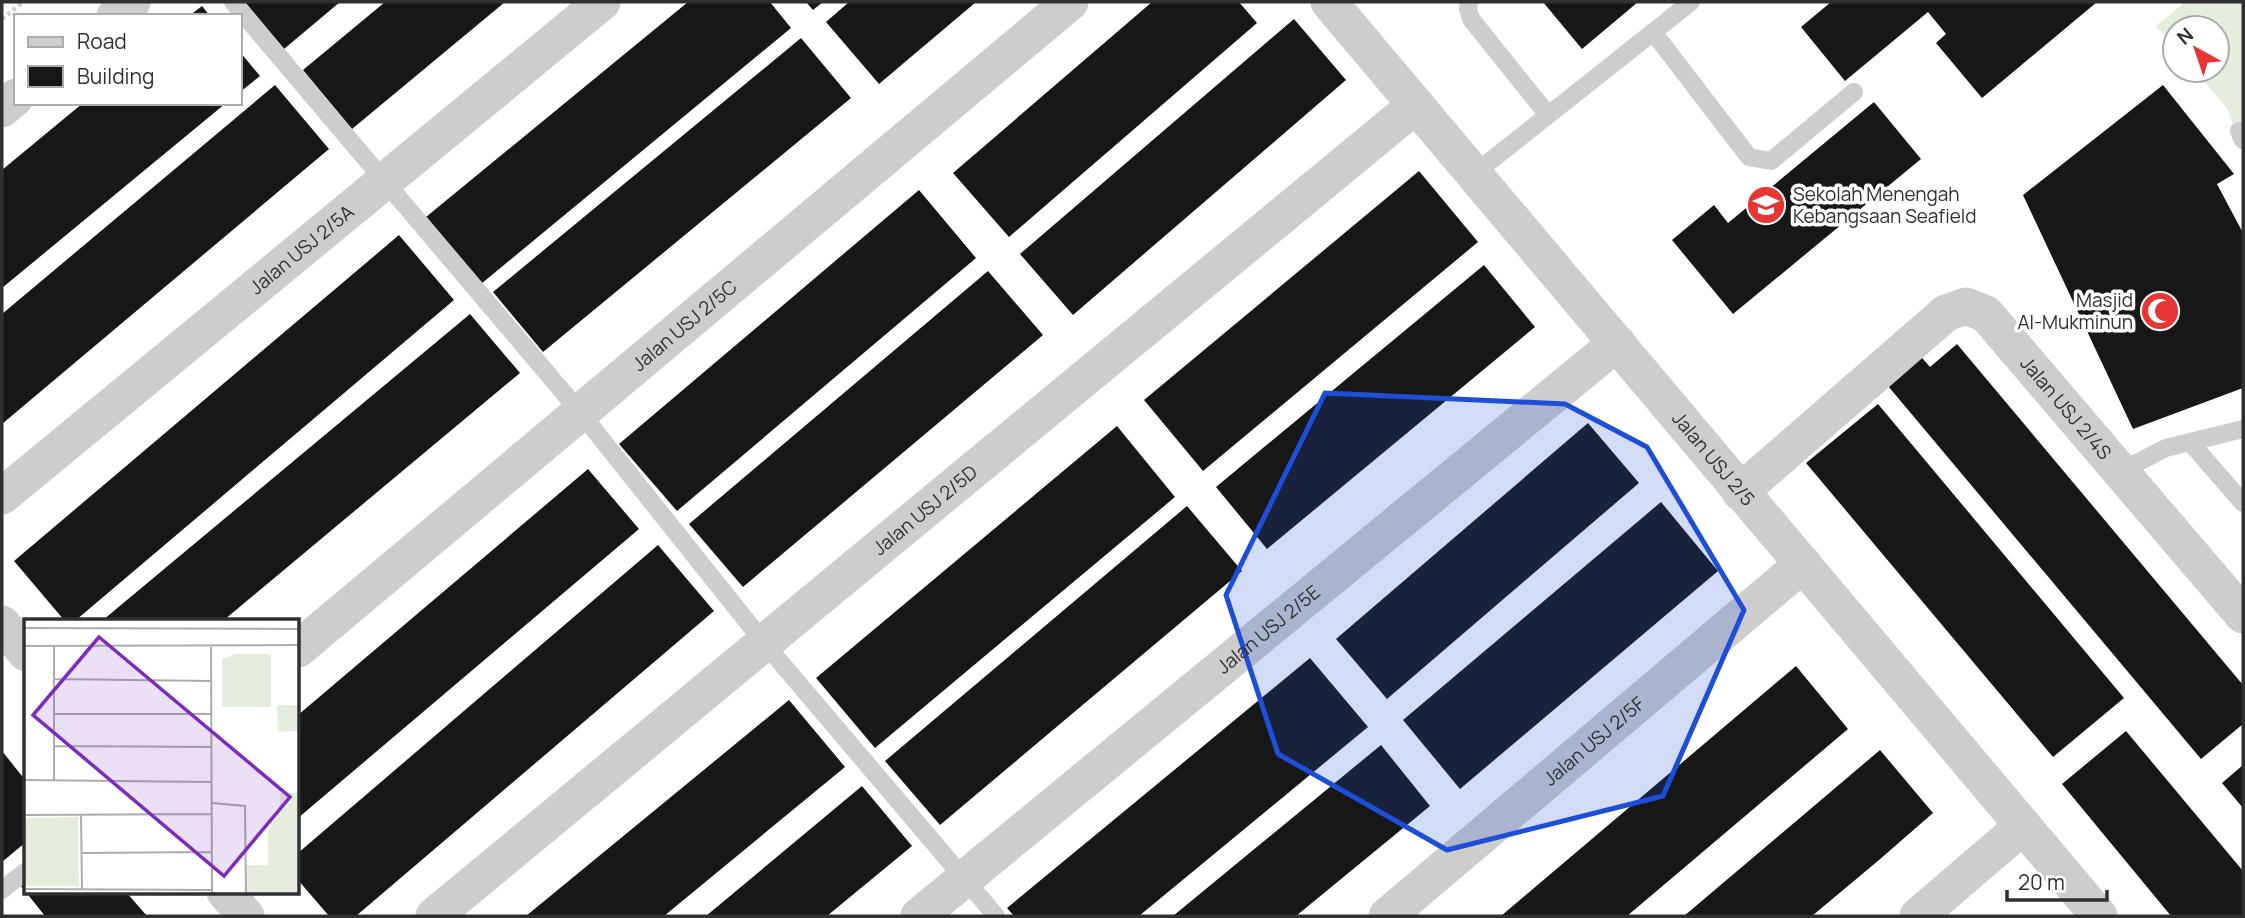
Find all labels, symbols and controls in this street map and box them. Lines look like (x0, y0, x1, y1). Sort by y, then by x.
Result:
legend (14, 14, 242, 105)
north arrow (2161, 14, 2231, 84)
text: N (2171, 22, 2199, 50)
text: Road (77, 27, 127, 55)
text: Building (77, 62, 154, 90)
place label: Sekolah Menengah Kebangsaan Seafield (1793, 181, 1977, 229)
school or university icon: Sekolah Menengah Kebangsaan Seafield (1745, 184, 1787, 226)
street label: Jalan USJ 2/5A (244, 199, 359, 300)
street label: Jalan USJ 2/5C (626, 274, 742, 377)
place label: Masjid Al-Mukminun (2017, 287, 2133, 335)
mosque icon: Masjid Al-Mukminun (2139, 290, 2181, 332)
street label: Jalan USJ 2/4S (2015, 351, 2118, 465)
street label: Jalan USJ 2/5 (1666, 406, 1761, 511)
street label: Jalan USJ 2/5D (867, 459, 983, 561)
street label: Jalan USJ 2/5E (1211, 579, 1326, 679)
inset map (24, 619, 299, 894)
street label: Jalan USJ 2/5F (1538, 690, 1650, 791)
scale bar (2007, 858, 2107, 902)
text: 20 m (2018, 868, 2065, 896)

